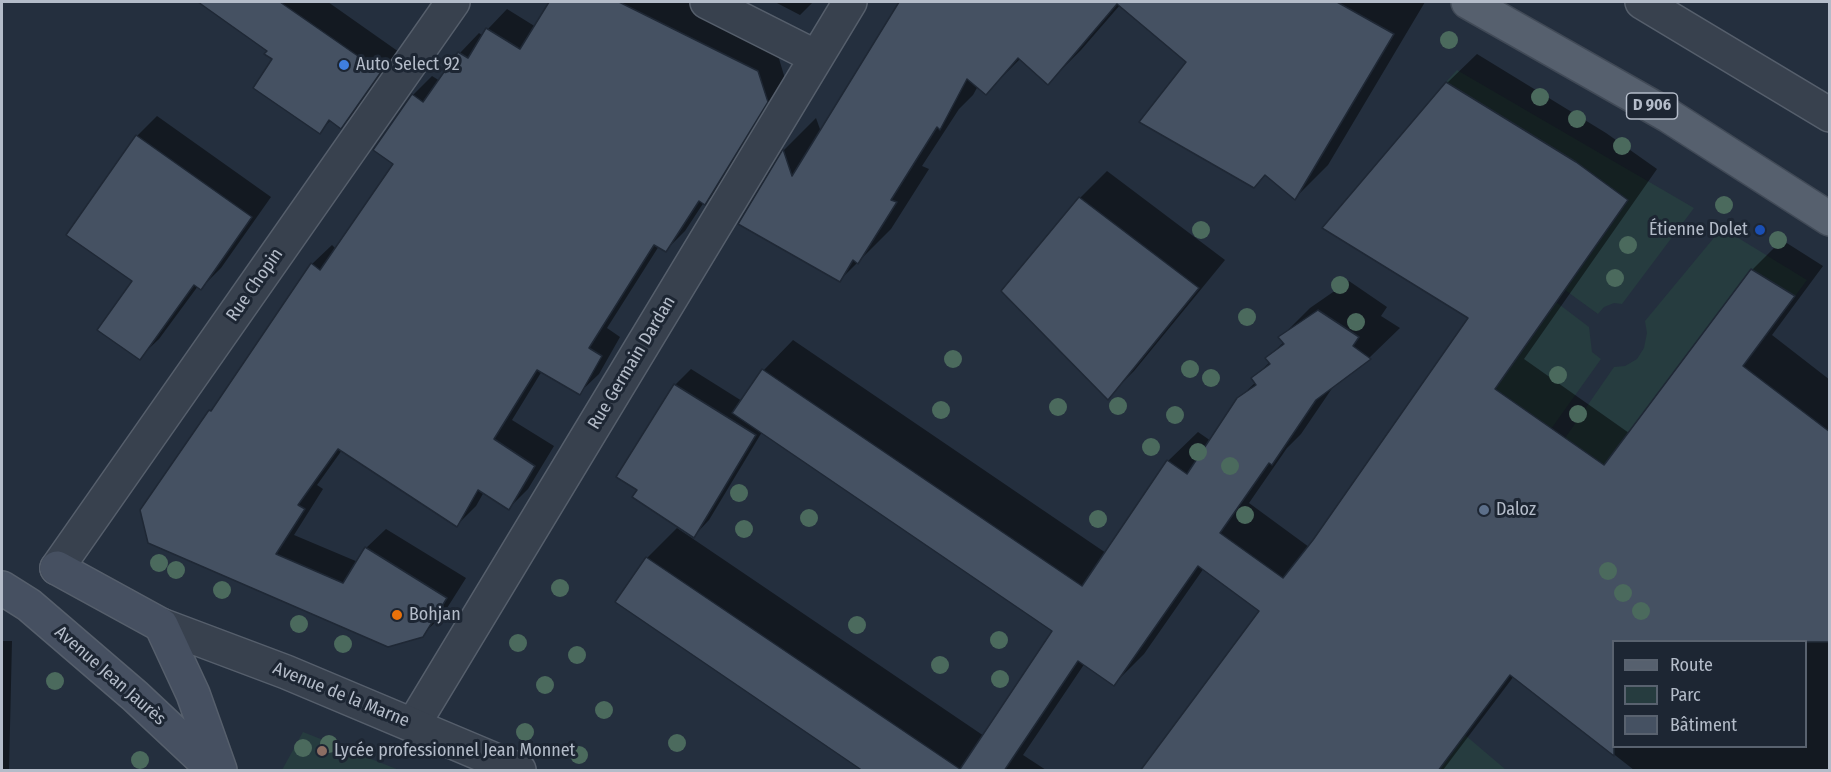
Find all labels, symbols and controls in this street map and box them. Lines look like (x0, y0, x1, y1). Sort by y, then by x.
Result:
place label: Auto Select 92 (356, 54, 460, 76)
marker: Auto Select 92 (337, 58, 351, 72)
road number: D 906 (1626, 93, 1678, 119)
place label: Étienne Dolet (1649, 219, 1748, 241)
marker: Étienne Dolet (1753, 223, 1767, 237)
street label: Rue Chopin (222, 244, 288, 326)
street label: Rue Germain Dardan (584, 292, 680, 434)
place label: Daloz (1496, 499, 1536, 521)
marker: Daloz (1477, 503, 1491, 517)
place label: Bohjan (409, 604, 461, 626)
marker: Bohjan (390, 608, 404, 622)
street label: Avenue Jean Jaurès (50, 622, 170, 730)
legend (1612, 640, 1807, 748)
text: Route (1670, 654, 1713, 676)
street label: Avenue de la Marne (270, 658, 412, 732)
text: Parc (1670, 684, 1701, 706)
text: Bâtiment (1670, 714, 1737, 736)
place label: Lycée professionnel Jean Monnet (334, 740, 575, 762)
marker: Lycée professionnel Jean Monnet (315, 744, 329, 758)

